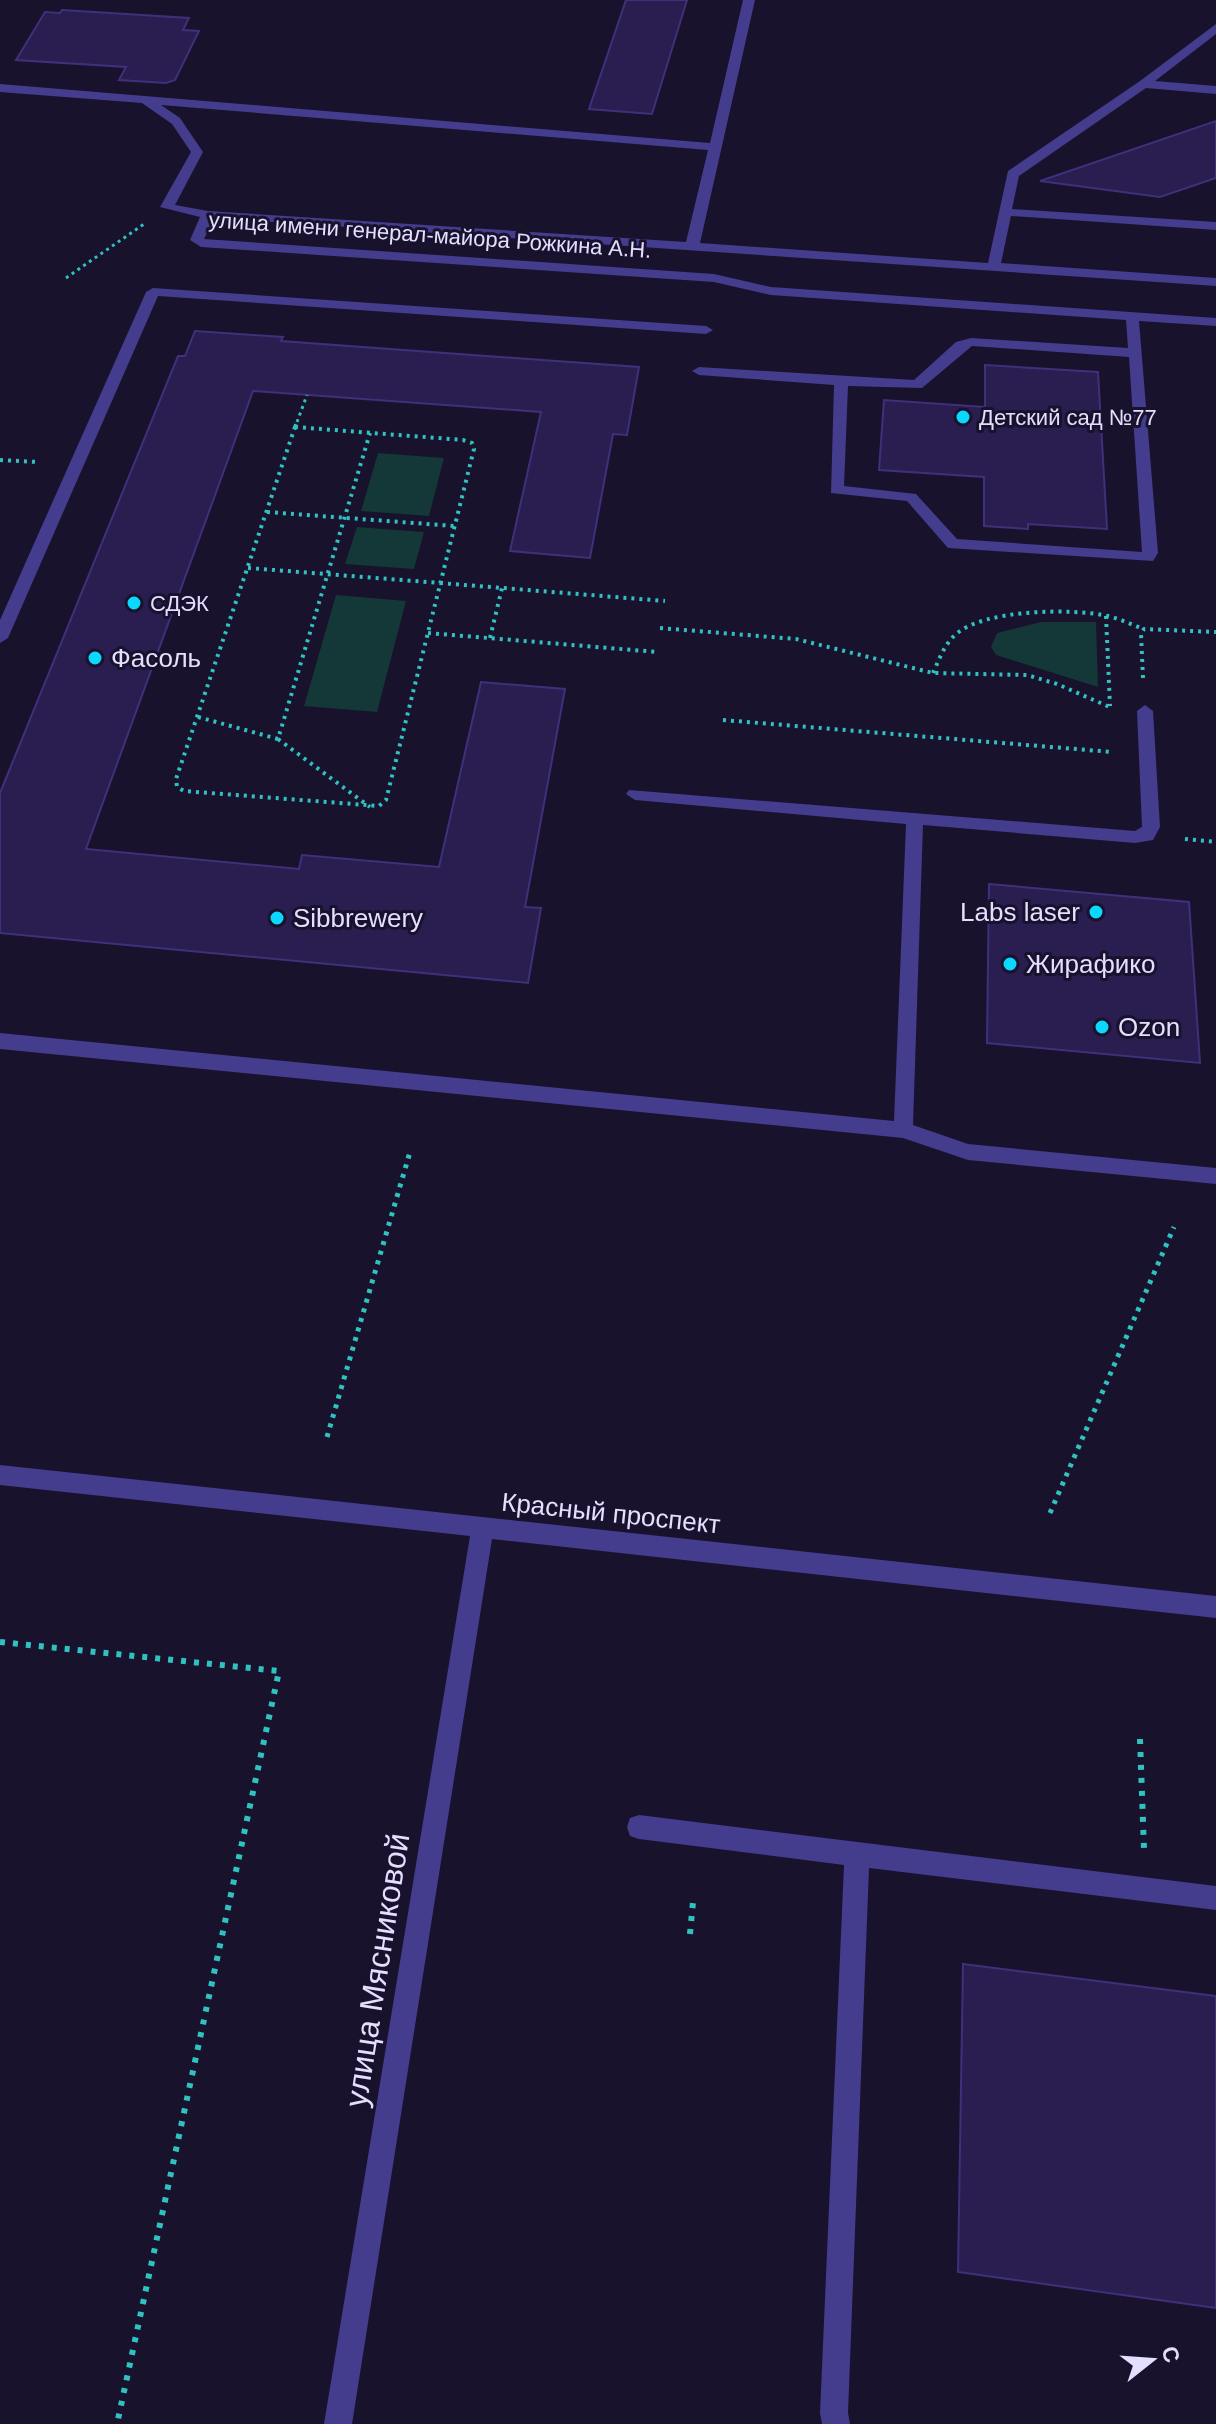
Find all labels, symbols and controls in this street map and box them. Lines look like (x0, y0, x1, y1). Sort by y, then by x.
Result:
street label: улица имени генерал-майора Рожкина А.Н. (208, 207, 652, 263)
place label: Детский сад №77 (979, 405, 1157, 430)
marker: Детский сад №77 (954, 408, 972, 426)
place label: СДЭК (150, 591, 209, 616)
marker: СДЭК (125, 594, 143, 612)
place label: Фасоль (111, 643, 201, 673)
marker: Фасоль (86, 649, 104, 667)
place label: Labs laser (960, 897, 1080, 927)
place label: Sibbrewery (293, 903, 423, 933)
marker: Labs laser (1087, 903, 1105, 921)
marker: Sibbrewery (268, 909, 286, 927)
place label: Жирафико (1026, 949, 1156, 979)
marker: Жирафико (1001, 955, 1019, 973)
place label: Ozon (1118, 1012, 1180, 1042)
marker: Ozon (1093, 1018, 1111, 1036)
street label: Красный проспект (500, 1487, 722, 1539)
street label: улица Мясниковой (338, 1830, 416, 2110)
north arrow (1112, 2320, 1192, 2400)
text: С (1156, 2343, 1185, 2366)

